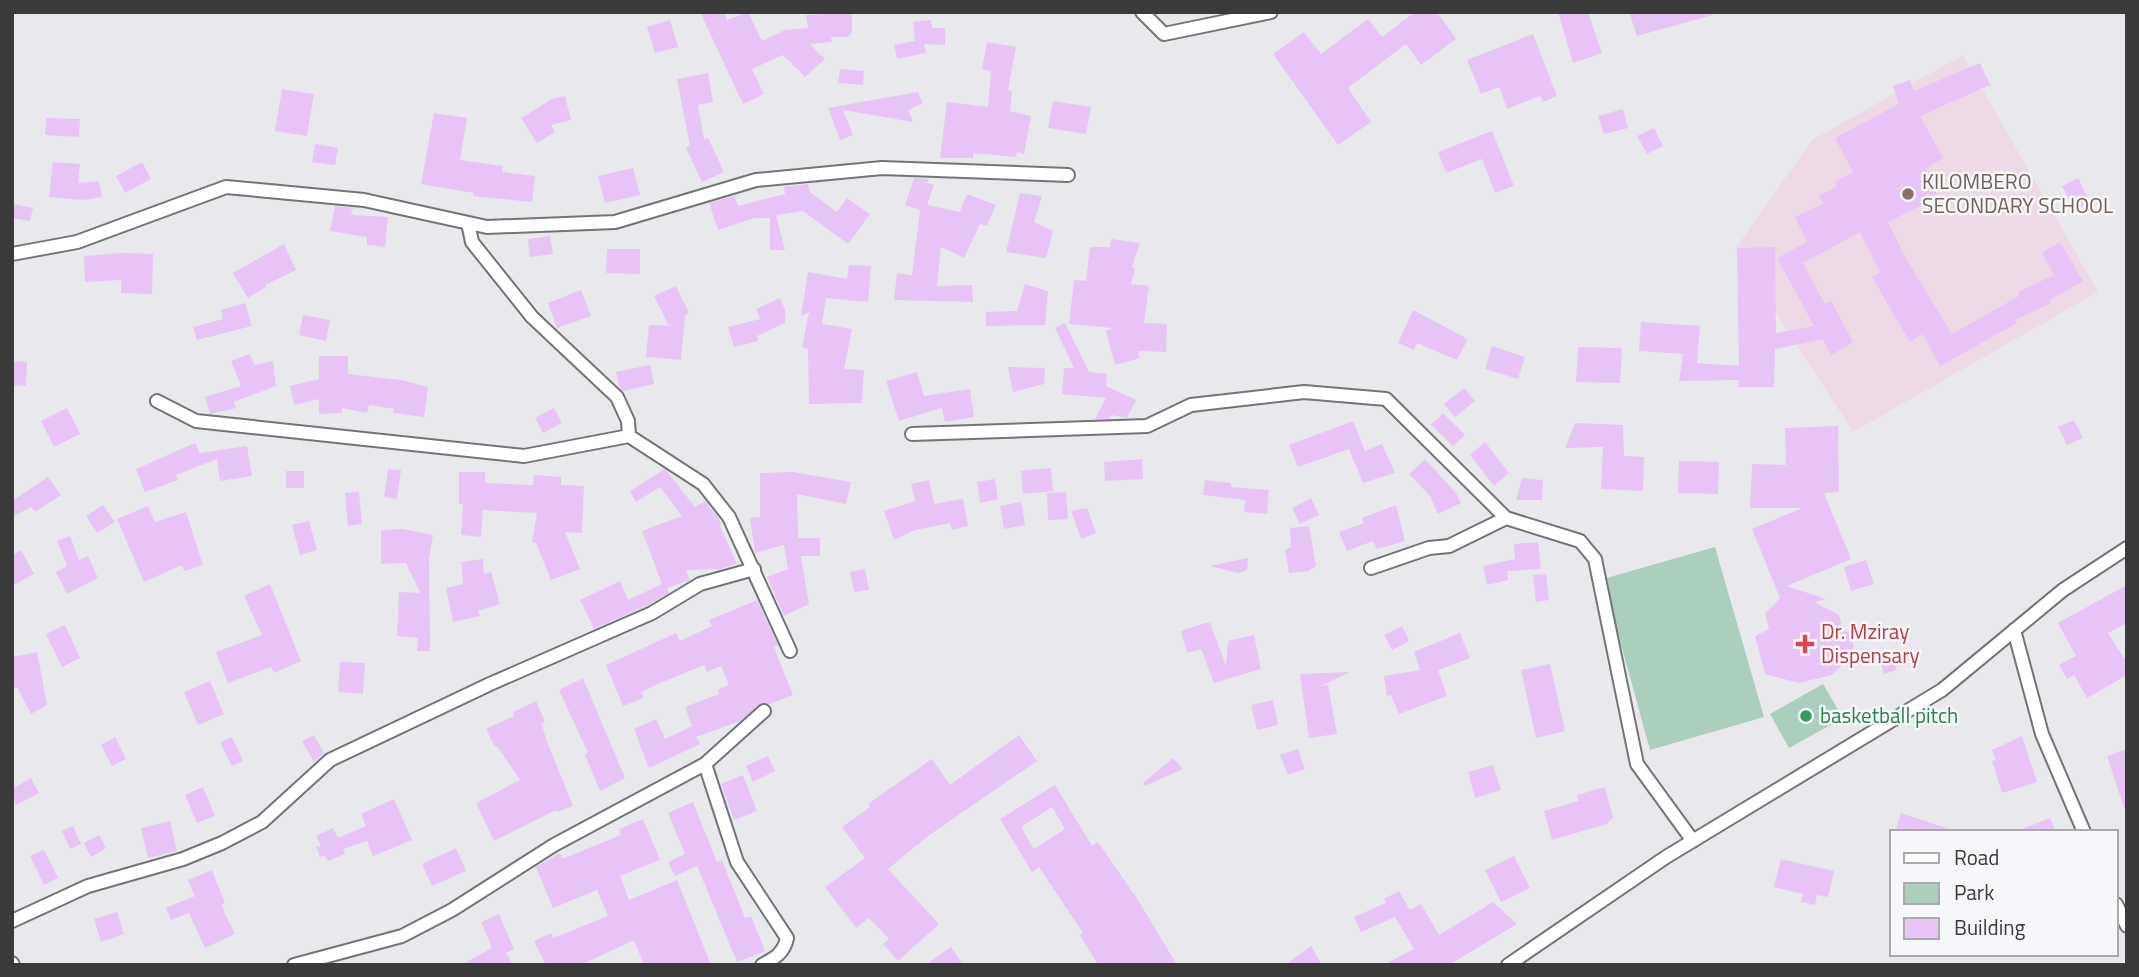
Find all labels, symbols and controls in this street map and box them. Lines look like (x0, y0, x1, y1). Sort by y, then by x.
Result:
place label: KILOMBERO SECONDARY SCHOOL (1922, 165, 2113, 221)
marker: KILOMBERO SECONDARY SCHOOL (1900, 186, 1916, 202)
place label: Dr. Mziray Dispensary (1821, 615, 1920, 671)
marker: Dr. Mziray Dispensary (1795, 634, 1815, 654)
place label: basketball pitch (1820, 699, 1958, 731)
marker: basketball pitch (1798, 708, 1814, 724)
legend (1890, 830, 2118, 956)
text: Road (1954, 841, 1999, 873)
text: Park (1954, 876, 1994, 908)
text: Building (1954, 911, 2026, 943)

